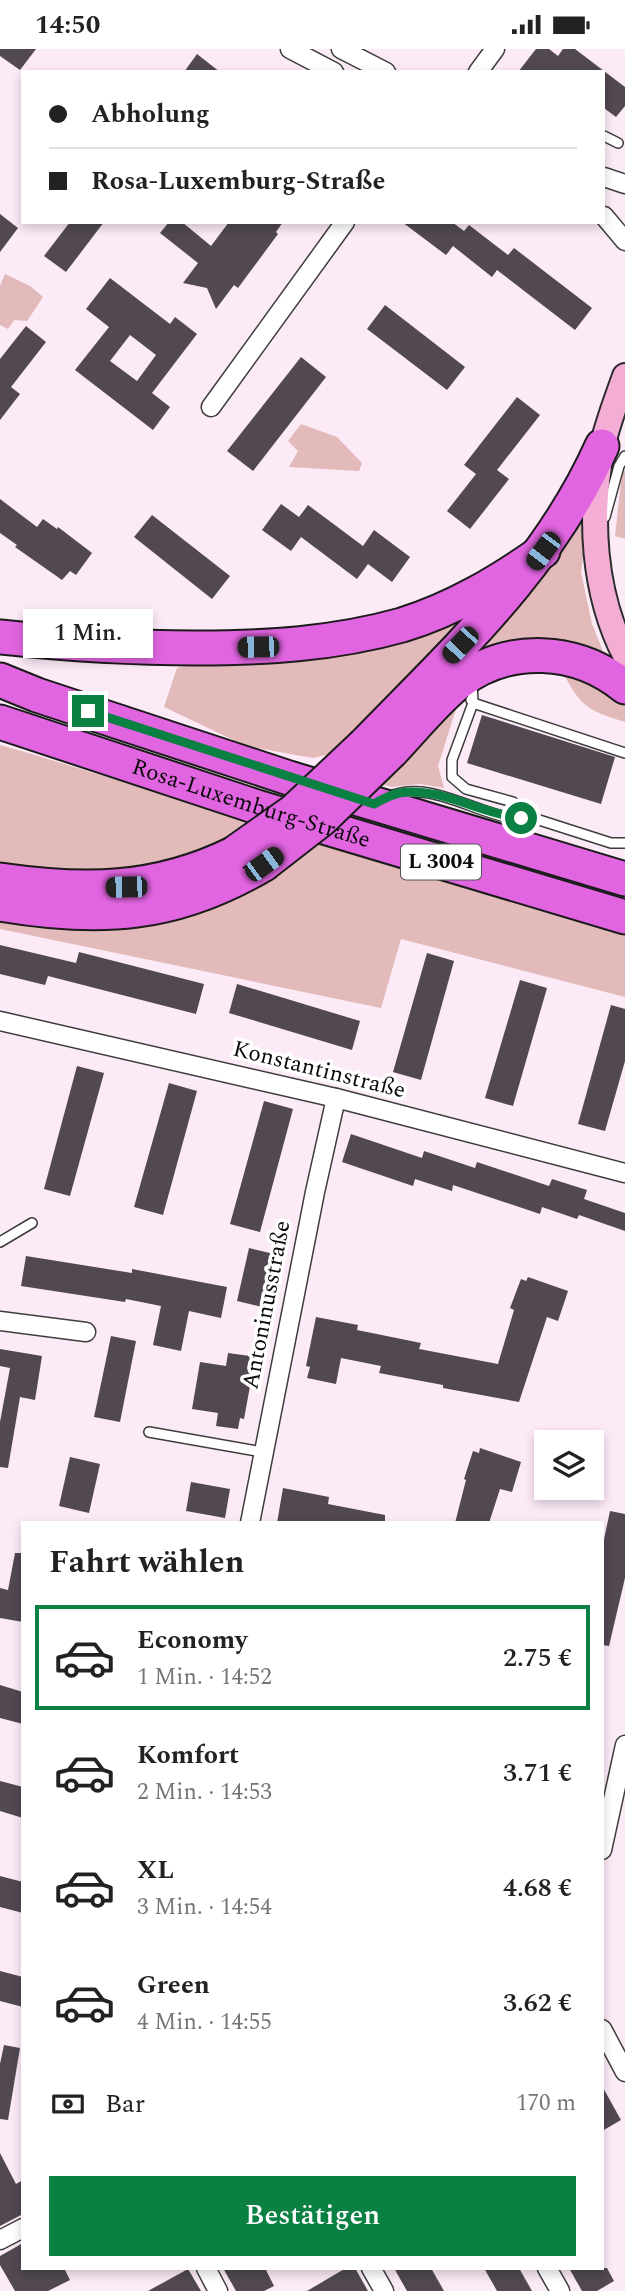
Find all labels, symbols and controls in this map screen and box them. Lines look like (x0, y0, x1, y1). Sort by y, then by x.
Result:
text: 14:50 (35, 5, 100, 45)
text: Abholung (91, 94, 210, 134)
text: Rosa-Luxemburg-Straße (91, 161, 385, 201)
car (522, 528, 565, 574)
callout: 1 Min. (23, 609, 153, 659)
text: 1 Min. (54, 616, 122, 651)
car (438, 622, 483, 668)
car (237, 636, 280, 658)
route end (72, 695, 104, 727)
street label: Rosa-Luxemburg-Straße (127, 749, 375, 857)
route start (505, 802, 537, 834)
car (241, 843, 288, 885)
road number: L 3004 (401, 845, 481, 879)
car (105, 876, 148, 898)
street label: Konstantinstraße (229, 1032, 409, 1108)
street label: Antoninusstraße (233, 1218, 301, 1392)
map controls (534, 1430, 604, 1500)
button: layers (534, 1430, 604, 1500)
text: Fahrt wählen (49, 1538, 244, 1587)
text: Economy (137, 1620, 247, 1660)
icon: car (53, 1626, 116, 1689)
text: 2.75 € (503, 1638, 572, 1678)
text: 1 Min. · 14:52 (137, 1660, 272, 1695)
text: Komfort (137, 1735, 239, 1775)
icon: car (53, 1741, 116, 1804)
text: 3.71 € (503, 1753, 572, 1793)
text: 2 Min. · 14:53 (137, 1775, 272, 1810)
text: XL (137, 1850, 174, 1890)
icon: car (53, 1856, 116, 1919)
text: 4.68 € (503, 1868, 572, 1908)
text: 3 Min. · 14:54 (137, 1890, 272, 1925)
text: Green (137, 1965, 210, 2005)
icon: car (53, 1971, 116, 2034)
text: 3.62 € (503, 1983, 572, 2023)
text: 4 Min. · 14:55 (137, 2005, 272, 2040)
text: Bar (105, 2084, 145, 2124)
icon: cash (49, 2085, 87, 2123)
text: 170 m (516, 2086, 576, 2121)
button: Bestätigen (49, 2176, 576, 2256)

